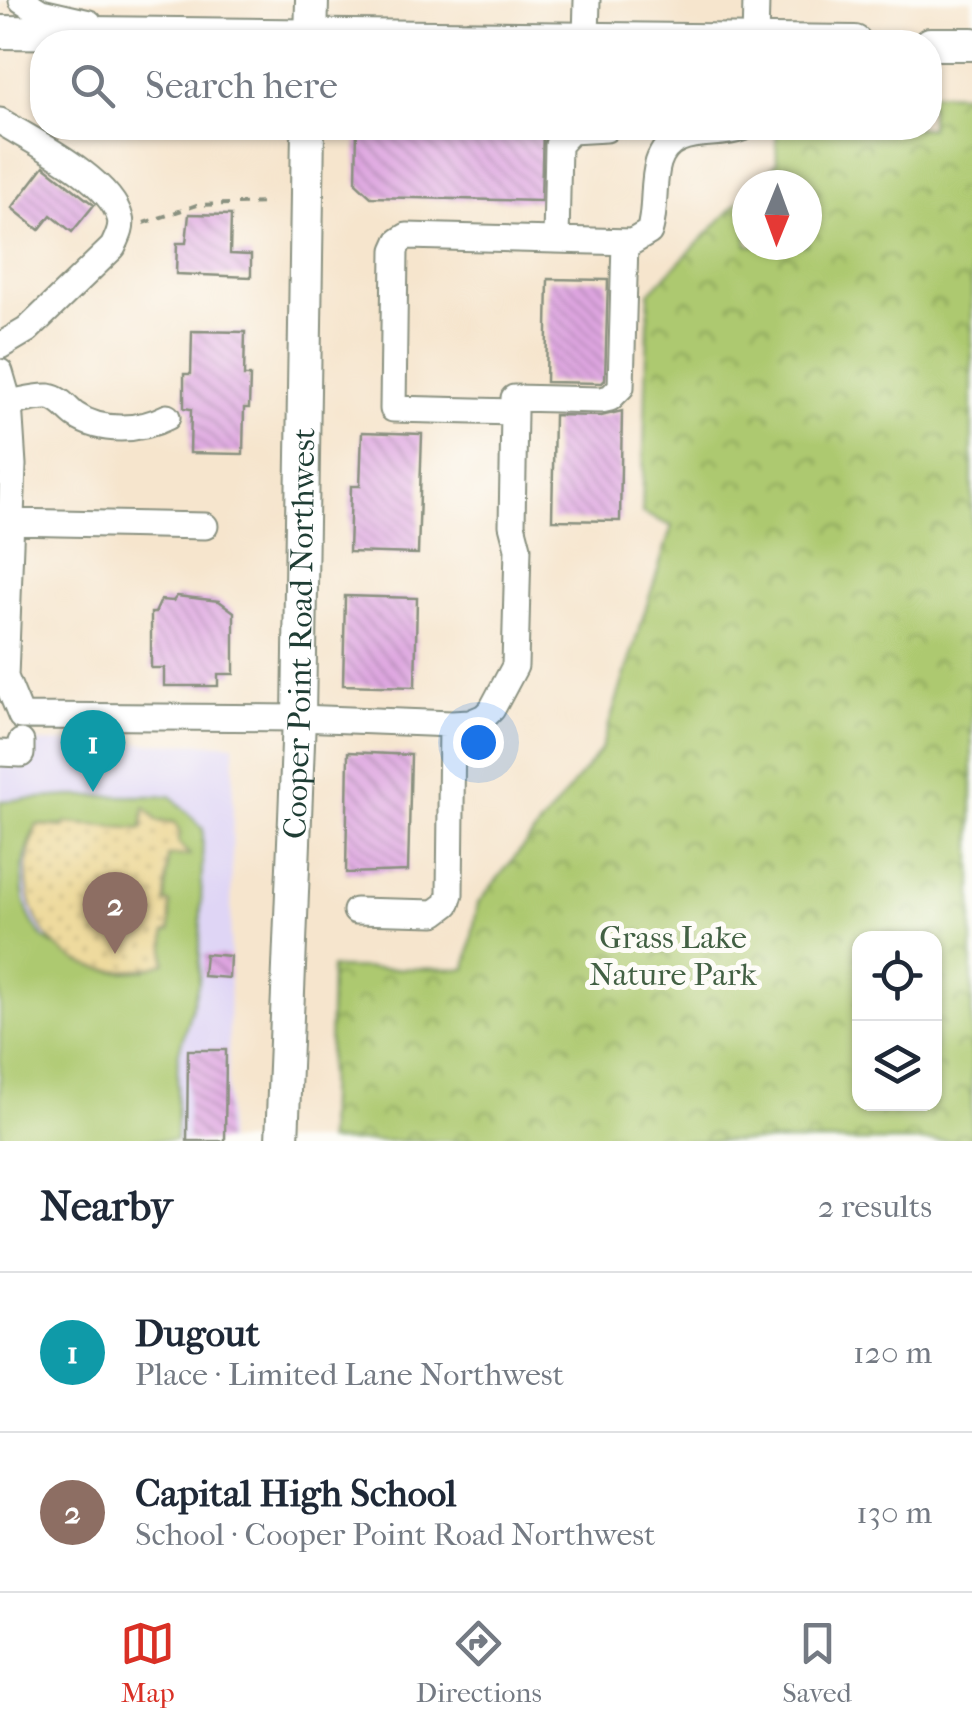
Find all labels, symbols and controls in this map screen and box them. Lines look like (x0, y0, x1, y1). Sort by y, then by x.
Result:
search box (30, 30, 942, 140)
icon: search (65, 58, 120, 113)
text: Search here (145, 63, 338, 108)
north arrow (732, 170, 822, 260)
street label: Cooper Point Road Northwest (276, 427, 322, 839)
pin: 1 (61, 710, 126, 792)
your location (453, 717, 504, 768)
pin: 2 (82, 872, 148, 954)
park label: Grass Lake Nature Park (589, 919, 757, 993)
map controls (852, 931, 942, 1111)
button: locate (852, 931, 942, 1021)
button: layers (852, 1021, 942, 1111)
text: Nearby (40, 1182, 172, 1231)
text: 2 results (818, 1188, 932, 1225)
text: Dugout (135, 1311, 260, 1356)
text: 1 (67, 1334, 78, 1371)
text: 120 m (853, 1334, 932, 1371)
text: Place · Limited Lane Northwest (135, 1356, 564, 1393)
text: Capital High School (135, 1471, 456, 1516)
text: 2 (64, 1494, 81, 1531)
text: 130 m (856, 1494, 932, 1531)
text: School · Cooper Point Road Northwest (135, 1516, 655, 1553)
tab: Map (120, 1616, 175, 1709)
tab: Directions (416, 1616, 542, 1709)
tab: Saved (782, 1616, 852, 1709)

